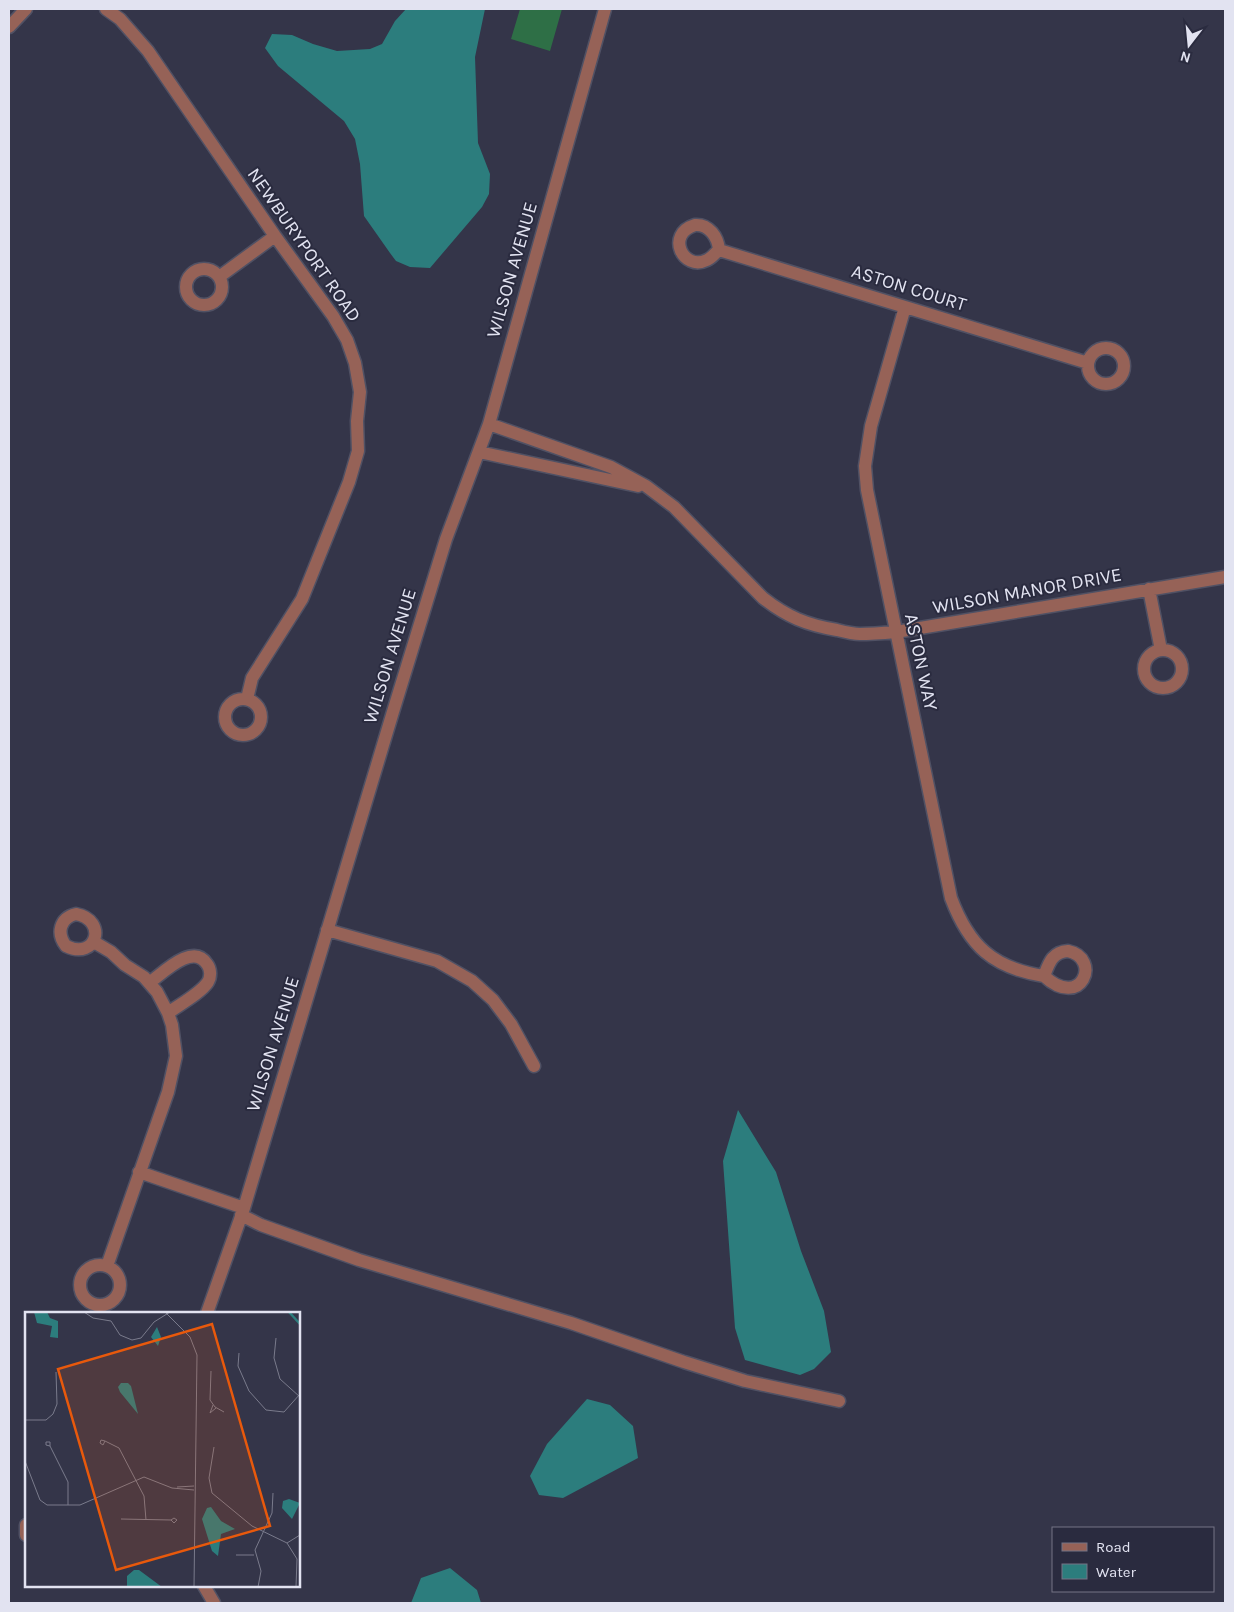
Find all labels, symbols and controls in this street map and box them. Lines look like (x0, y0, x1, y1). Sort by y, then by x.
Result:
north arrow (1164, 20, 1214, 70)
text: N (1178, 47, 1193, 67)
street label: NEWBURYPORT ROAD (243, 164, 365, 326)
street label: WILSON AVENUE (482, 200, 542, 340)
street label: ASTON COURT (849, 260, 970, 316)
street label: WILSON MANOR DRIVE (931, 564, 1123, 618)
street label: WILSON AVENUE (359, 586, 421, 726)
street label: ASTON WAY (900, 611, 942, 713)
street label: WILSON AVENUE (242, 974, 304, 1114)
inset map (25, 1312, 300, 1587)
legend (1052, 1527, 1214, 1592)
text: Road (1096, 1538, 1131, 1556)
text: Water (1096, 1563, 1137, 1581)

